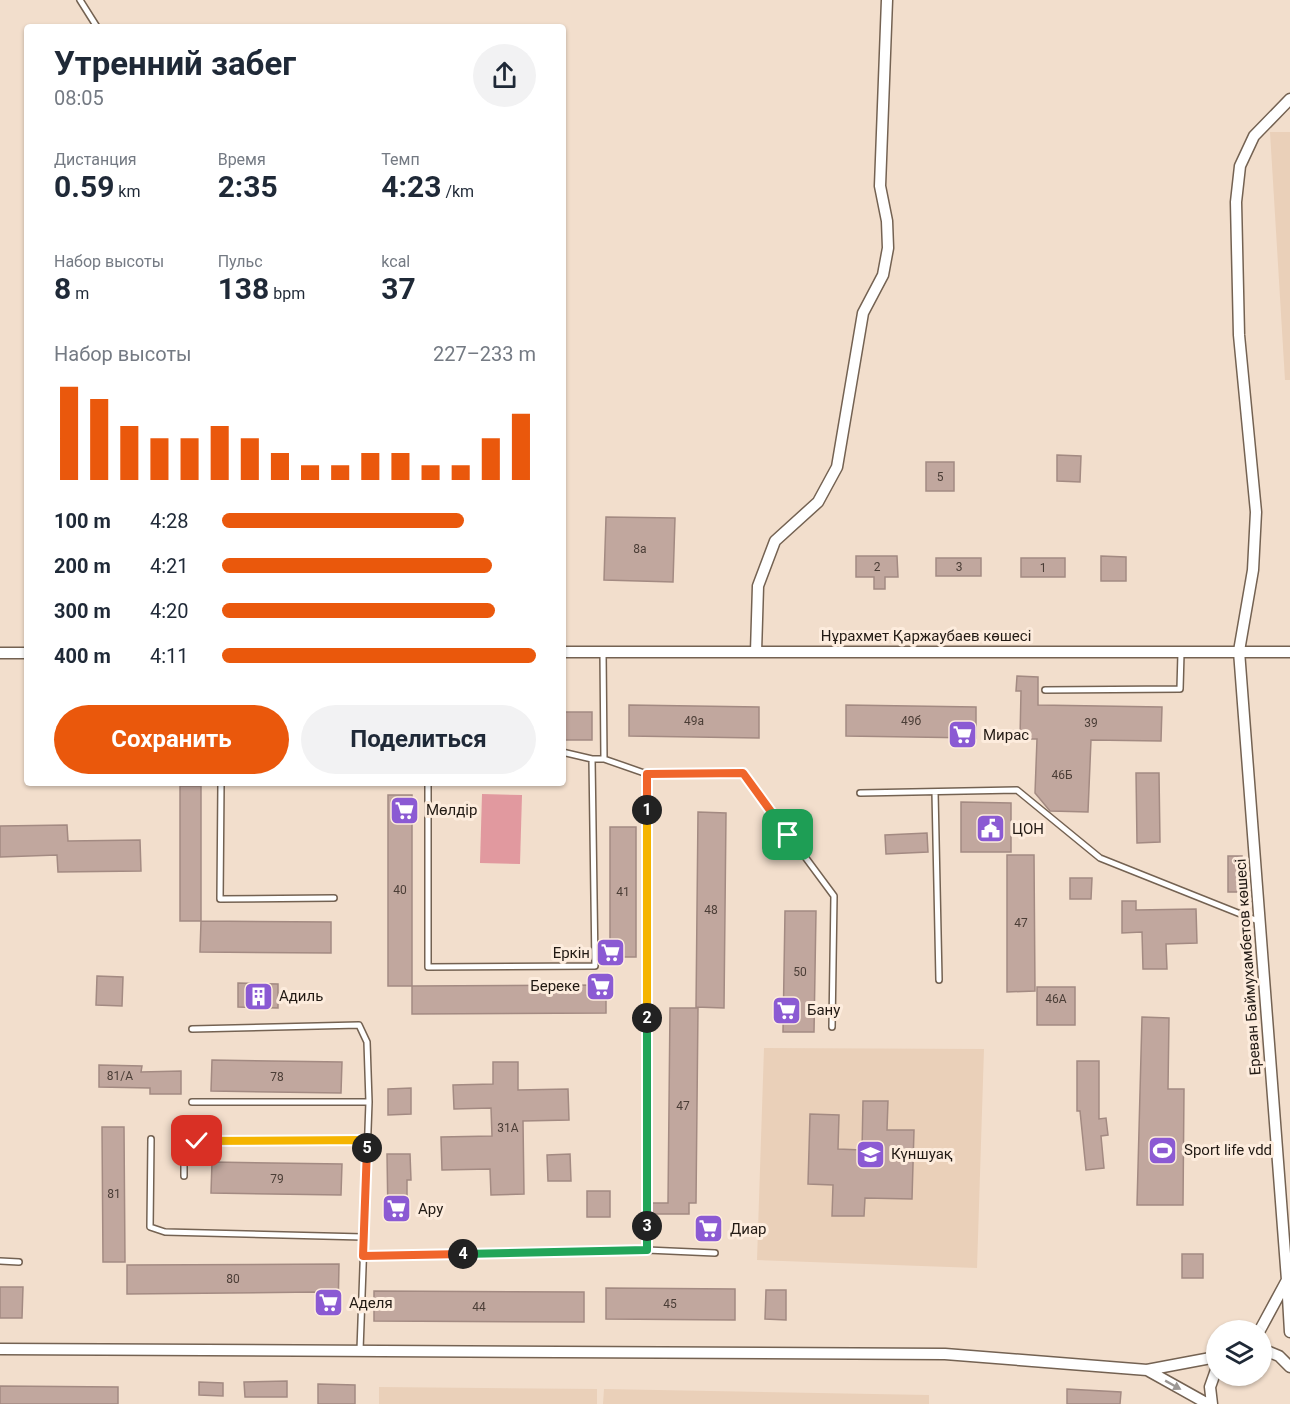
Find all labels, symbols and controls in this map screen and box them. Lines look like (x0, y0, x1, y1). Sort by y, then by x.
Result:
text: Утренний забег (54, 44, 296, 83)
button: share (473, 44, 536, 107)
text: 08:05 (54, 86, 104, 110)
text: Дистанция (54, 150, 137, 169)
text: Время (218, 150, 266, 169)
text: Темп (381, 150, 420, 169)
text: 0.59 (54, 169, 114, 204)
text: 2:35 (218, 169, 278, 204)
text: 4:23 (381, 169, 441, 204)
text: km (114, 182, 140, 201)
text: /km (441, 182, 474, 201)
text: Набор высоты (54, 252, 164, 271)
text: Пульс (218, 252, 263, 271)
text: kcal (381, 252, 410, 271)
text: 8 (54, 271, 71, 306)
text: 138 (218, 271, 269, 306)
text: 37 (381, 271, 416, 306)
text: m (71, 284, 89, 303)
text: bpm (269, 284, 305, 303)
text: Набор высоты (54, 342, 192, 366)
text: 227–233 m (433, 342, 536, 366)
house number: 5 (937, 470, 944, 484)
text: 100 m (54, 509, 111, 533)
text: 4:28 (150, 509, 189, 533)
house number: 8а (633, 542, 647, 556)
text: 200 m (54, 554, 111, 578)
text: 4:21 (150, 554, 189, 578)
house number: 2 (874, 560, 881, 574)
house number: 3 (956, 560, 962, 574)
house number: 1 (1040, 561, 1046, 575)
text: 300 m (54, 599, 111, 623)
text: 4:20 (150, 599, 189, 623)
street label: Нұрахмет Қаржаубаев көшесі (821, 627, 1031, 645)
text: 400 m (54, 644, 111, 668)
text: 4:11 (150, 644, 189, 668)
button: Сохранить (54, 705, 289, 774)
button: Поделиться (301, 705, 536, 774)
house number: 49а (684, 714, 704, 728)
house number: 49б (901, 714, 921, 728)
house number: 39 (1084, 716, 1098, 730)
supermarket icon: Мирас (946, 719, 978, 751)
place label: Мирас (983, 726, 1029, 744)
house number: 46Б (1051, 768, 1073, 782)
supermarket icon: Мөлдір (389, 794, 421, 826)
pin: 1 (632, 795, 662, 825)
text: 1 (642, 800, 652, 819)
place label: Мөлдір (426, 801, 477, 819)
pin (762, 809, 813, 860)
public building icon: ЦОН (975, 813, 1007, 845)
icon: arrive (771, 818, 804, 851)
place label: ЦОН (1012, 820, 1044, 838)
street label: Ереван Баймухамбетов көшесі (1231, 858, 1265, 1076)
house number: 40 (393, 883, 407, 897)
house number: 41 (616, 885, 630, 899)
house number: 48 (704, 903, 718, 917)
house number: 47 (1014, 916, 1028, 930)
supermarket icon: Еркін (595, 937, 627, 969)
place label: Еркін (553, 944, 590, 962)
house number: 50 (793, 965, 807, 979)
supermarket icon: Береке (585, 970, 617, 1002)
place label: Береке (530, 977, 580, 995)
building icon: Адиль (242, 980, 274, 1012)
place label: Адиль (279, 987, 323, 1005)
house number: 46А (1045, 992, 1067, 1006)
supermarket icon: Бану (770, 994, 802, 1026)
place label: Бану (807, 1001, 840, 1019)
pin: 2 (632, 1003, 662, 1033)
text: 2 (642, 1008, 652, 1027)
house number: 81/А (107, 1069, 133, 1083)
house number: 78 (270, 1070, 284, 1084)
house number: 47 (676, 1099, 690, 1113)
pin (171, 1115, 222, 1166)
house number: 31А (497, 1121, 519, 1135)
icon: check (180, 1124, 213, 1157)
pin: 5 (352, 1133, 382, 1163)
sports icon: Sport life vdd (1147, 1134, 1179, 1166)
text: 5 (362, 1138, 372, 1157)
school or university icon: Күншуақ (854, 1138, 886, 1170)
place label: Sport life vdd (1184, 1141, 1272, 1159)
place label: Күншуақ (891, 1145, 953, 1163)
house number: 79 (270, 1172, 284, 1186)
house number: 81 (107, 1187, 121, 1201)
supermarket icon: Ару (381, 1193, 413, 1225)
place label: Ару (418, 1200, 443, 1218)
pin: 3 (632, 1211, 662, 1241)
supermarket icon: Диар (693, 1213, 725, 1245)
text: 3 (642, 1216, 652, 1235)
place label: Диар (730, 1220, 767, 1238)
pin: 4 (448, 1239, 478, 1269)
text: 4 (458, 1244, 468, 1263)
house number: 80 (226, 1272, 240, 1286)
supermarket icon: Аделя (312, 1287, 344, 1319)
place label: Аделя (349, 1294, 393, 1312)
house number: 45 (663, 1297, 677, 1311)
house number: 44 (472, 1300, 486, 1314)
map controls (1206, 1320, 1272, 1386)
button: layers (1206, 1320, 1272, 1386)
one-way arrow (1165, 1379, 1181, 1390)

